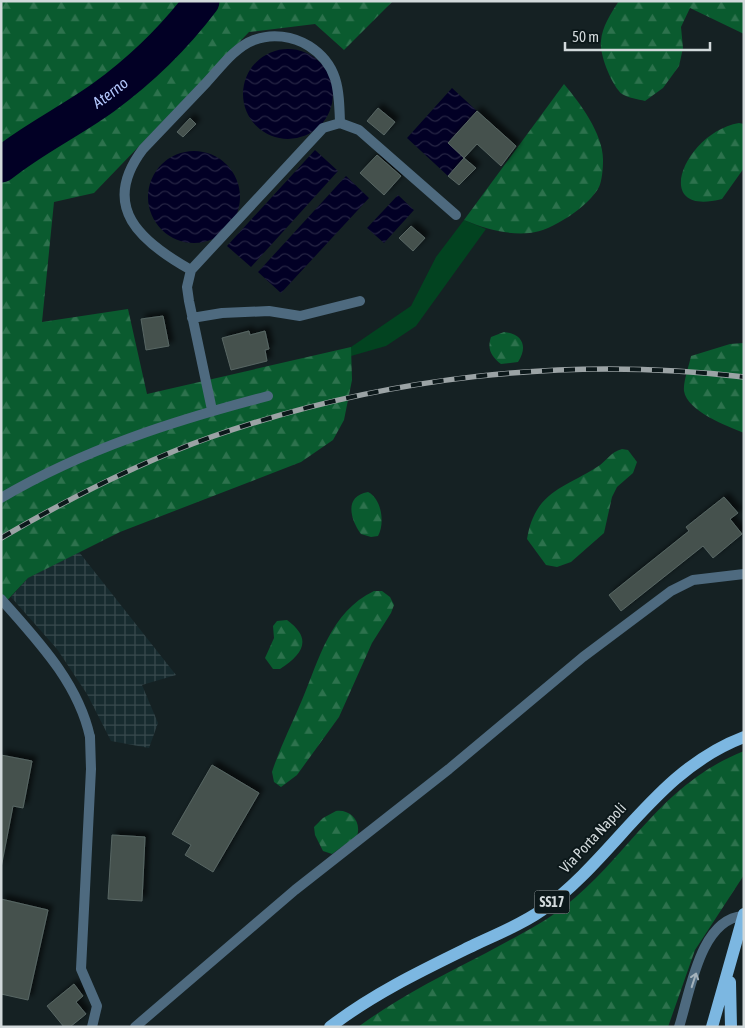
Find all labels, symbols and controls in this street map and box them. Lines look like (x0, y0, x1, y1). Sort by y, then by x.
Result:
scale bar (565, 20, 710, 52)
text: 50 m (572, 28, 599, 45)
water label: Aterno (88, 73, 131, 112)
street label: Via Porta Napoli (556, 799, 629, 876)
road number: SS17 (534, 890, 570, 914)
one-way arrow (689, 973, 699, 989)

